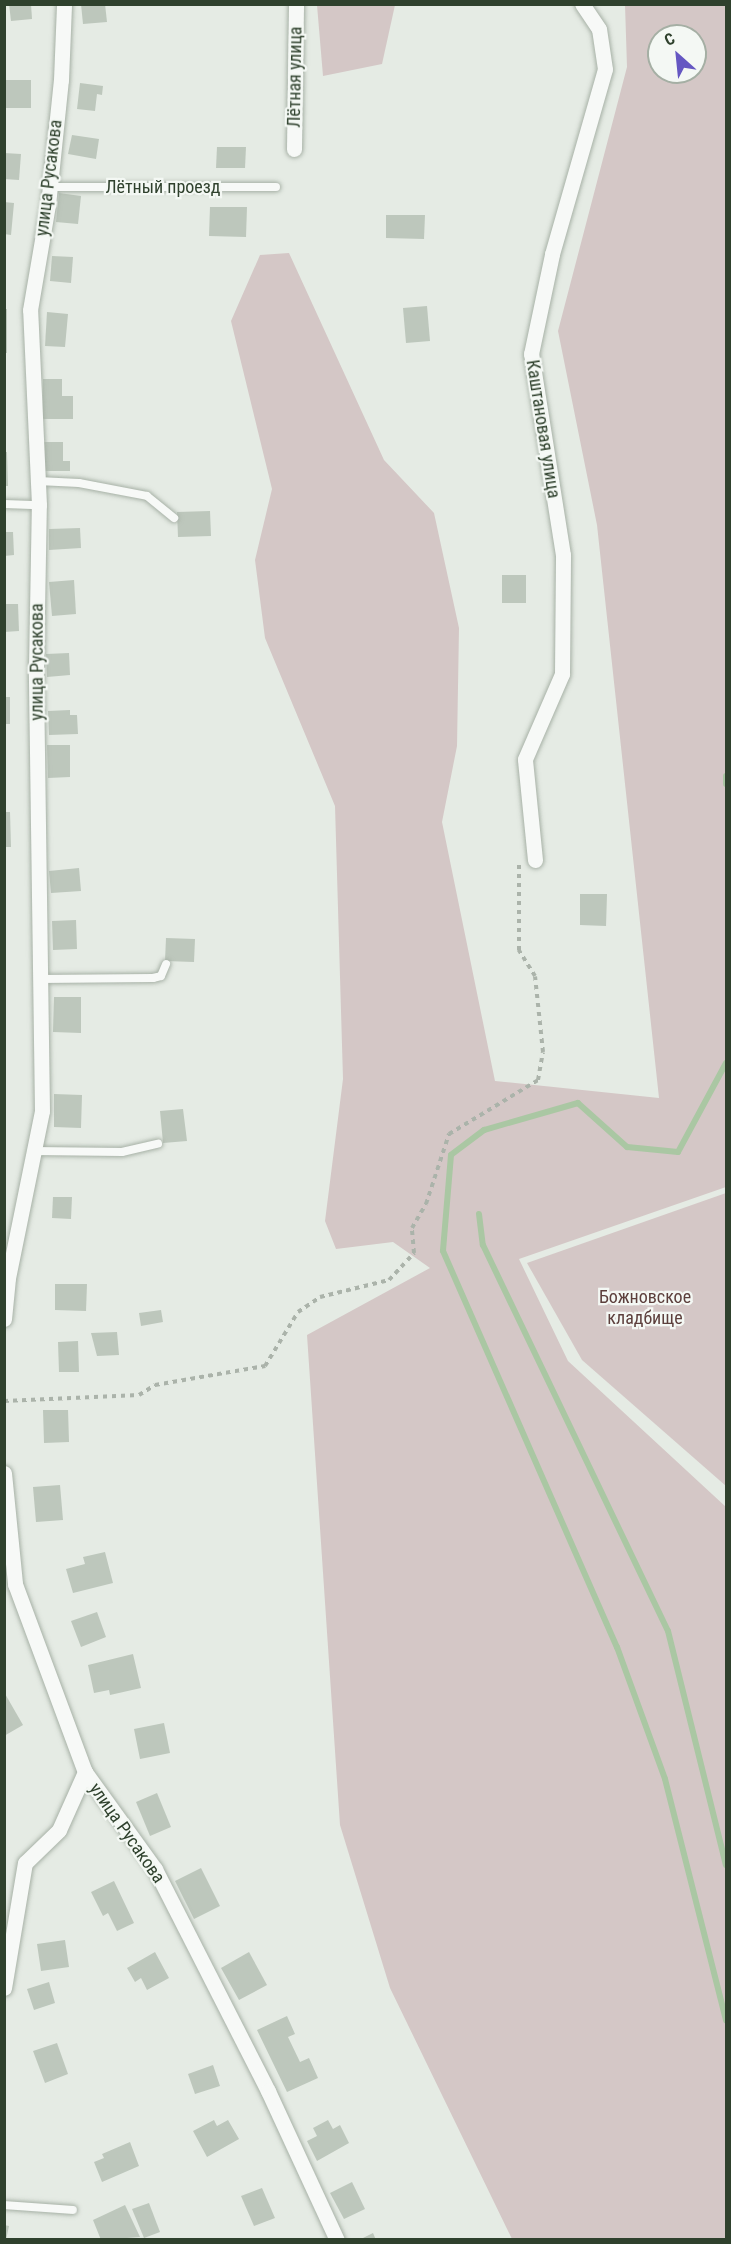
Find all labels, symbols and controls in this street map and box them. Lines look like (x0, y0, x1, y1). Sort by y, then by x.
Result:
north arrow (647, 24, 707, 84)
street label: Лётная улица (283, 26, 307, 128)
text: С (661, 29, 678, 50)
street label: улица Русакова (31, 118, 67, 238)
street label: Лётный проезд (106, 176, 220, 198)
street label: Каштановая улица (521, 358, 565, 500)
street label: улица Русакова (26, 603, 48, 721)
park label: Божновское кладбище (599, 1287, 691, 1330)
street label: улица Русакова (85, 1779, 169, 1887)

